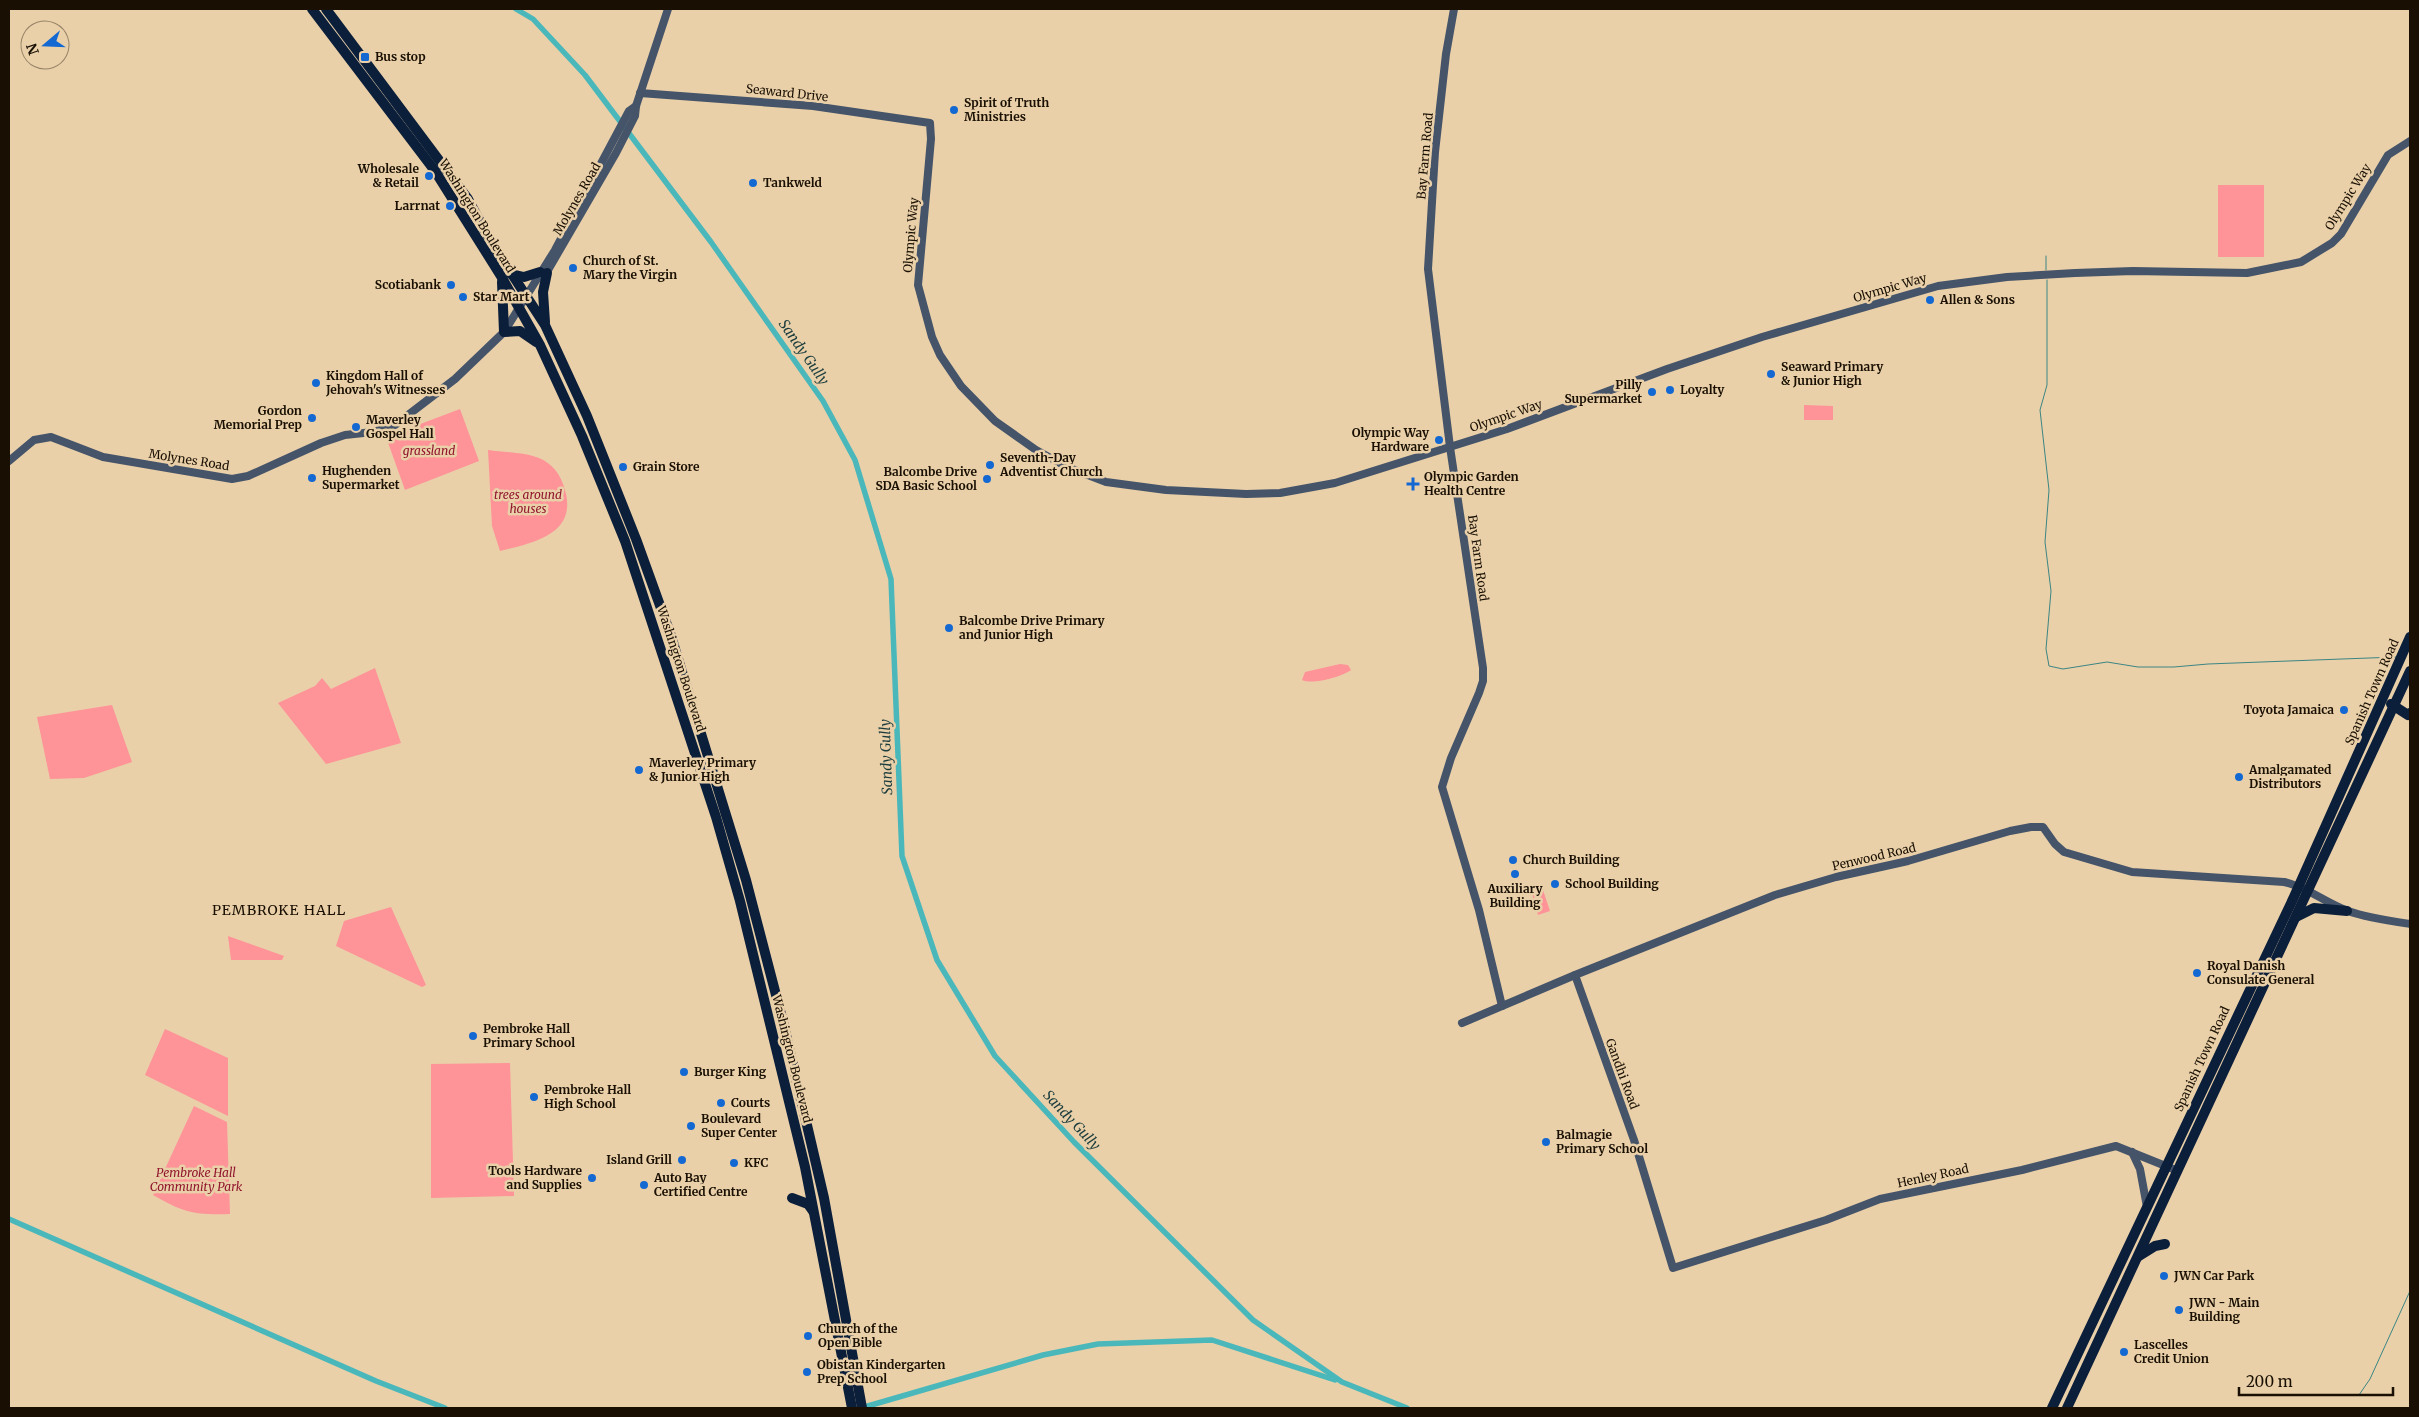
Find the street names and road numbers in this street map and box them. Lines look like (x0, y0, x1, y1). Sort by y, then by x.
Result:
street label: Seaward Drive (745, 81, 829, 104)
street label: Bay Farm Road (1413, 112, 1436, 200)
street label: Washington Boulevard (436, 155, 519, 275)
street label: Molynes Road (550, 160, 603, 238)
street label: Olympic Way (2321, 161, 2374, 233)
street label: Olympic Way (900, 197, 921, 273)
street label: Olympic Way (1852, 270, 1928, 305)
street label: Olympic Way (1468, 396, 1544, 435)
street label: Molynes Road (148, 446, 230, 473)
street label: Bay Farm Road (1465, 514, 1492, 602)
street label: Washington Boulevard (654, 603, 709, 734)
street label: Spanish Town Road (2341, 636, 2402, 747)
street label: Penwood Road (1831, 840, 1917, 873)
street label: Washington Boulevard (769, 992, 816, 1124)
street label: Spanish Town Road (2171, 1004, 2233, 1114)
street label: Gandhi Road (1603, 1036, 1642, 1111)
street label: Henley Road (1896, 1161, 1970, 1190)

